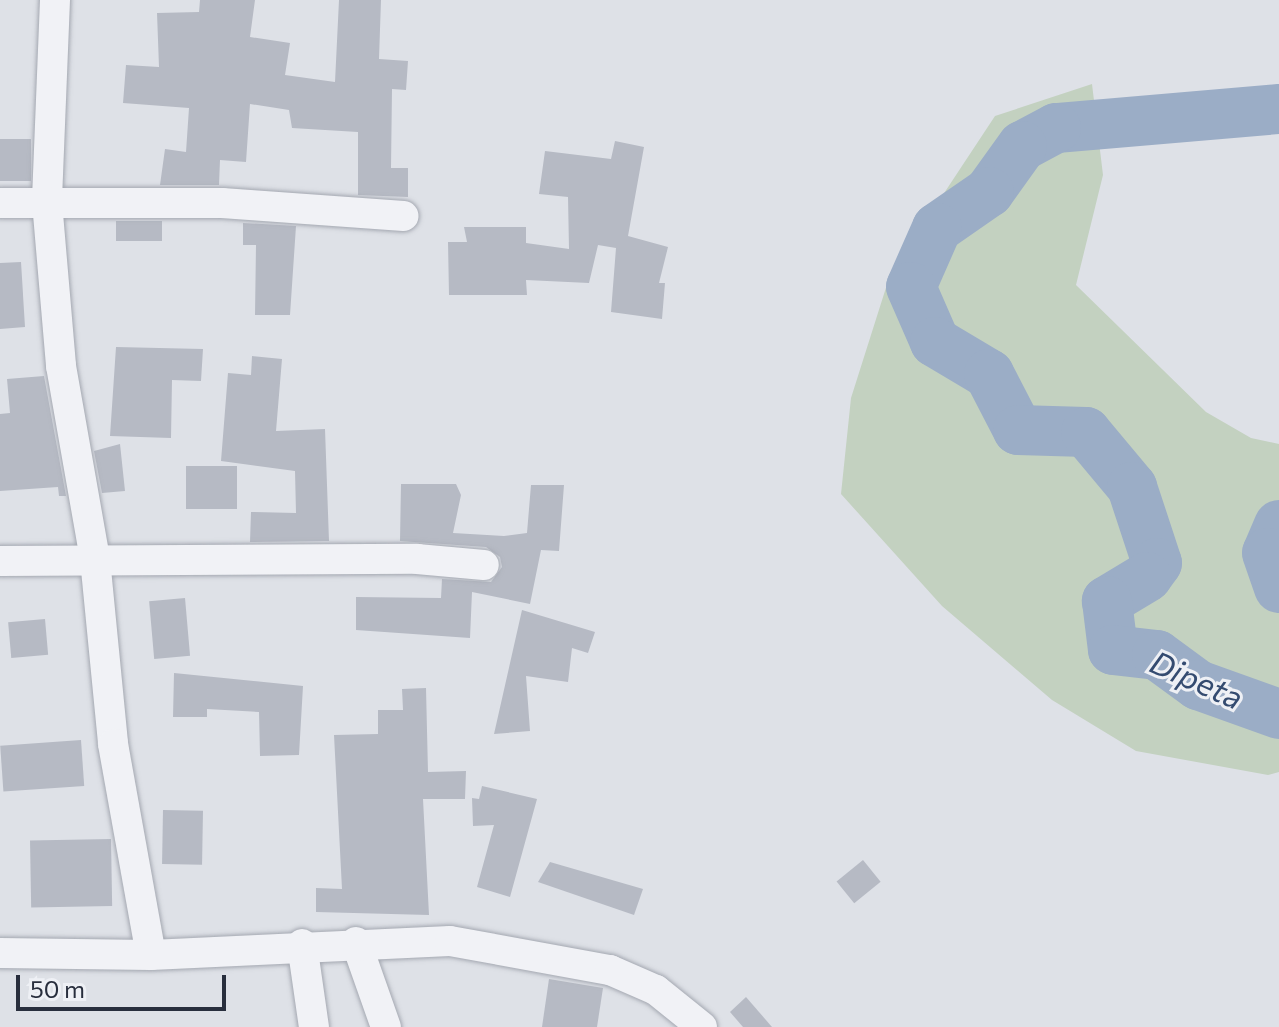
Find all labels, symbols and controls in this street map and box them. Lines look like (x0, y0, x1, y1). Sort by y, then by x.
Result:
water label: Dipeta (1145, 642, 1249, 716)
scale bar (20, 959, 230, 1009)
text: 50 m (30, 974, 85, 1003)

